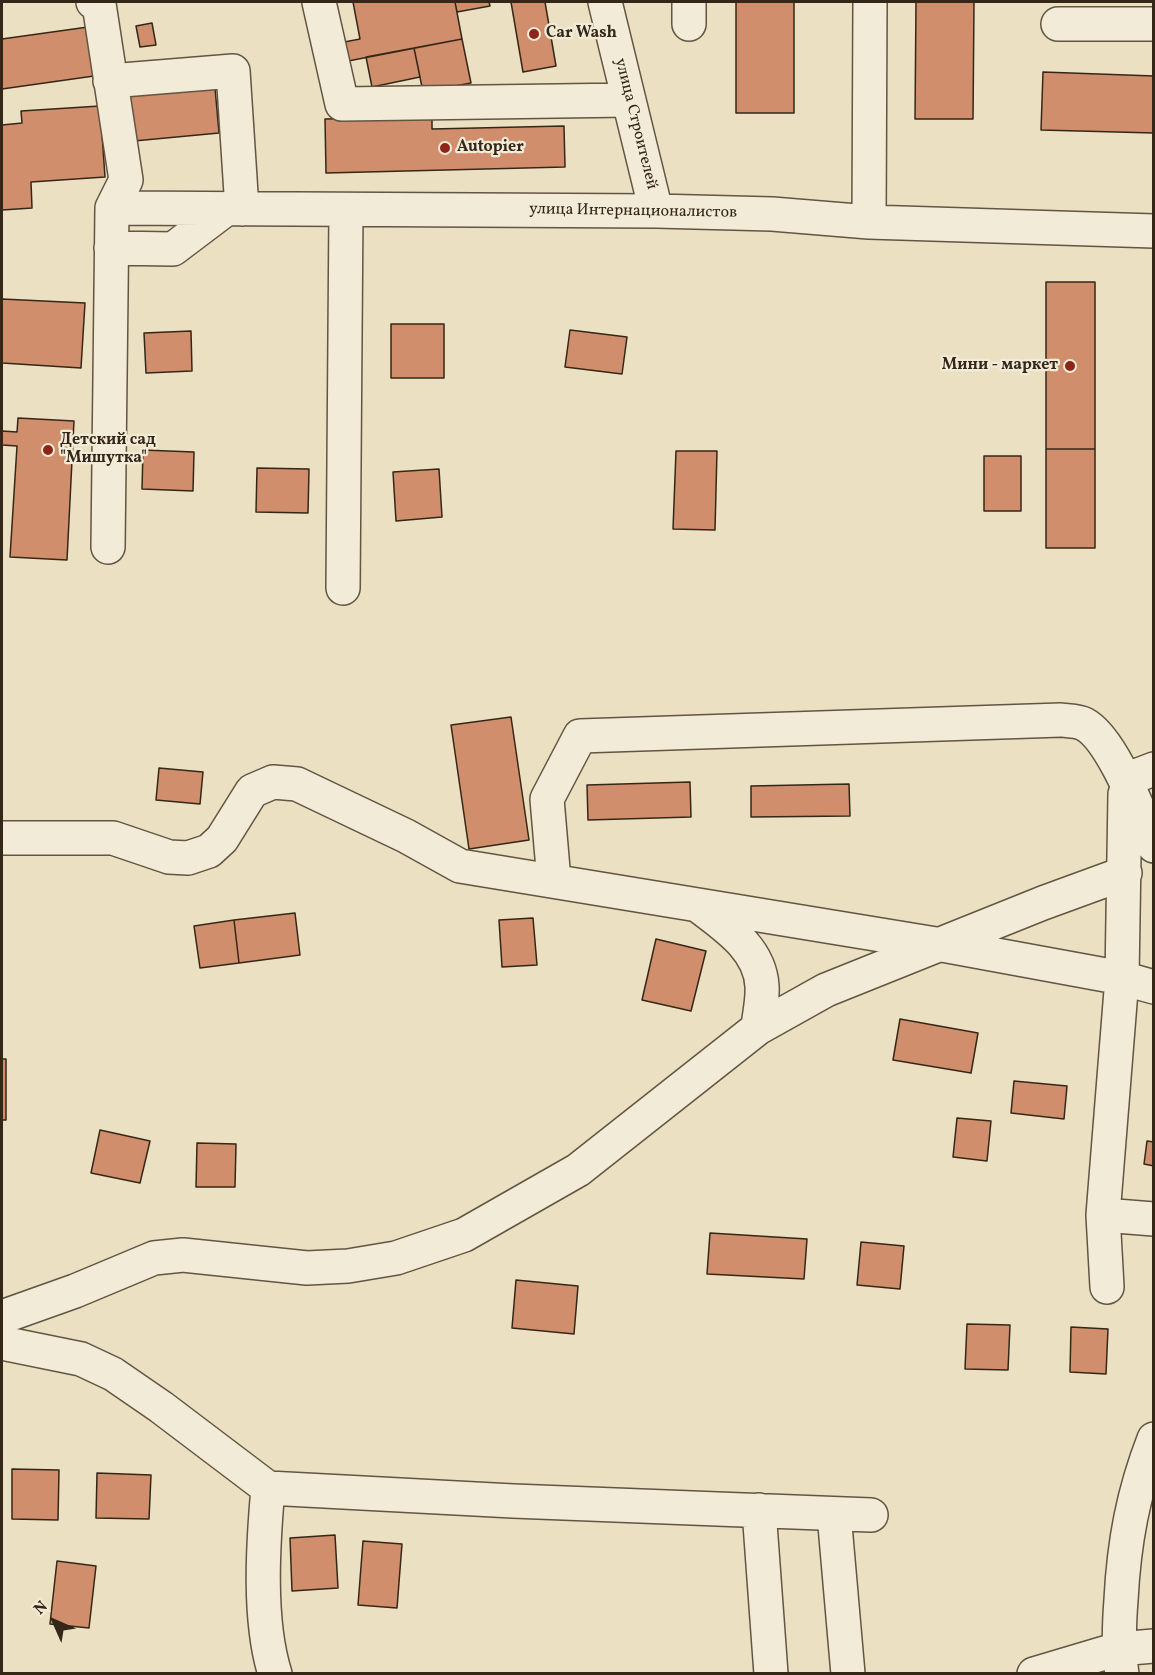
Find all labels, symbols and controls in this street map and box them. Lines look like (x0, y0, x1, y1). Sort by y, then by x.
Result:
place label: Car Wash (546, 24, 617, 44)
marker: Car Wash (527, 27, 541, 41)
street label: улица Строителей (609, 56, 661, 192)
place label: Autopier (457, 138, 524, 158)
marker: Autopier (438, 141, 452, 155)
street label: улица Интернационалистов (529, 201, 737, 223)
place label: Мини - маркет (942, 356, 1058, 376)
marker: Мини - маркет (1063, 359, 1077, 373)
place label: Детский сад "Мишутка" (60, 431, 156, 469)
marker: Детский сад "Мишутка" (41, 443, 55, 457)
north arrow (24, 1591, 84, 1651)
text: N (29, 1596, 53, 1620)

